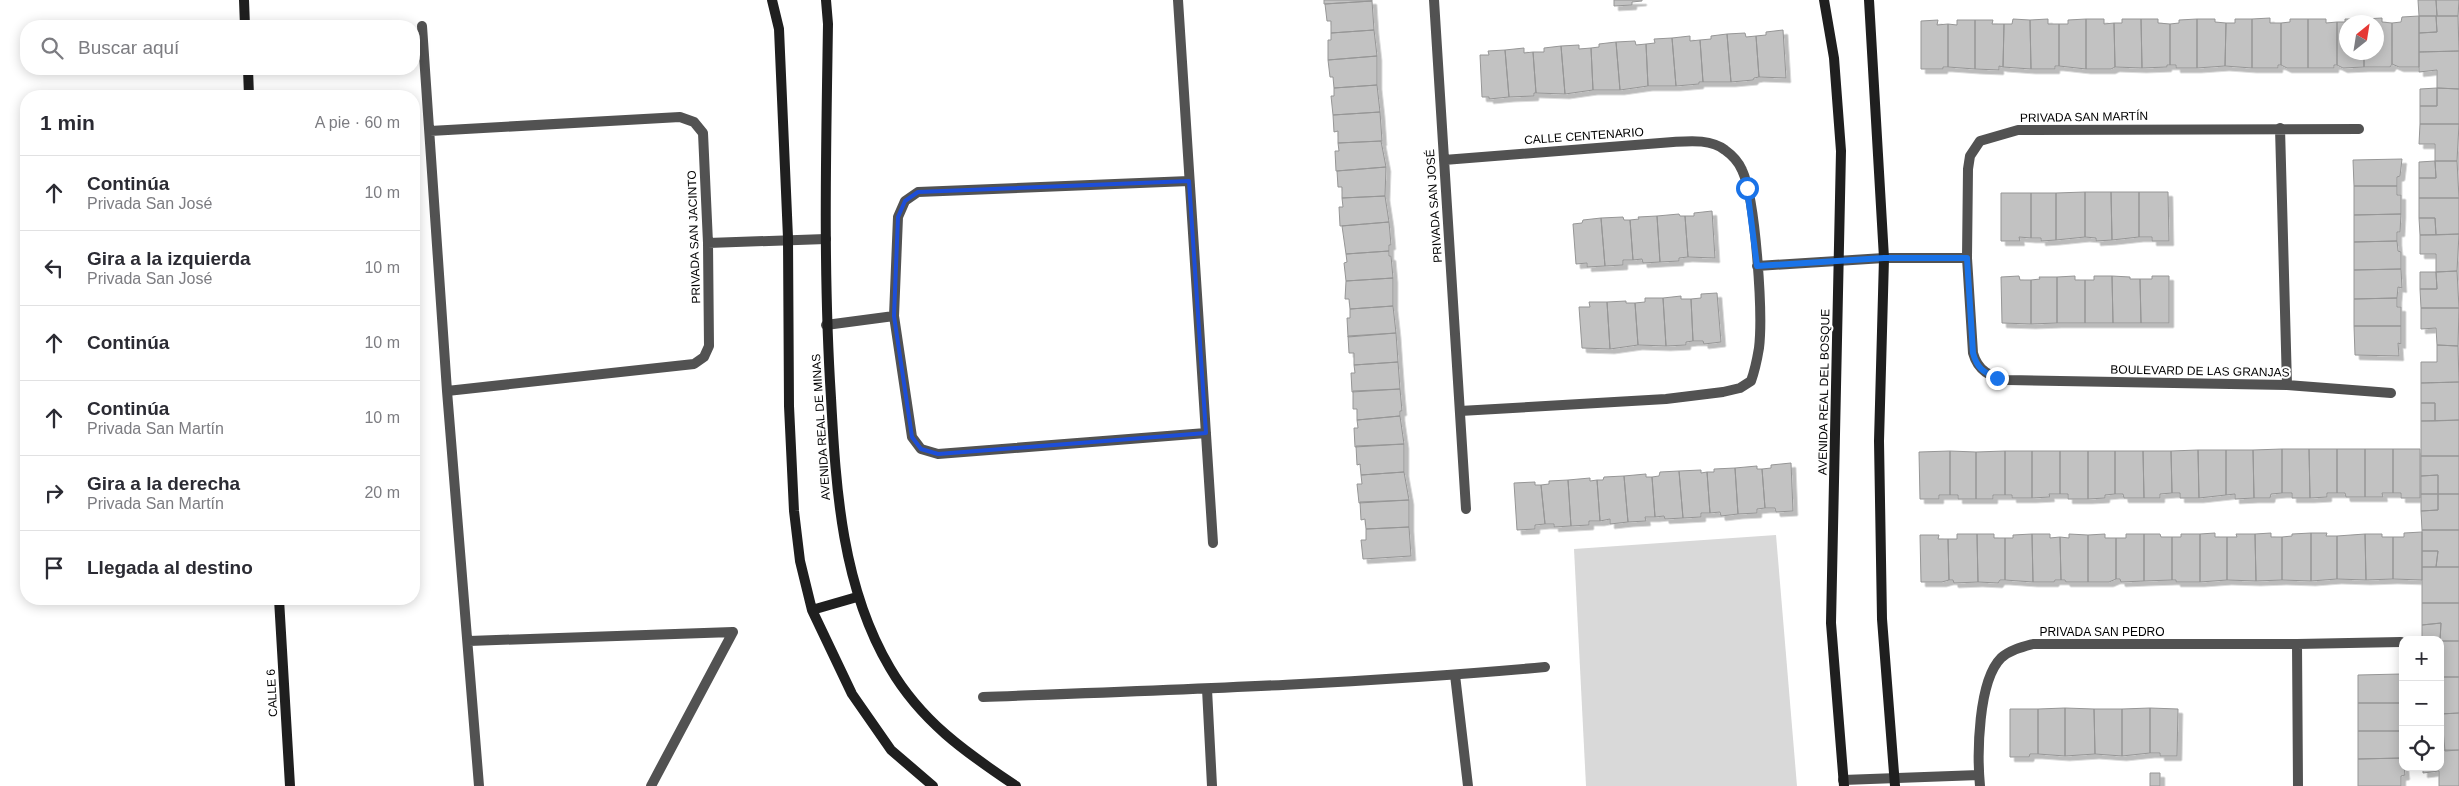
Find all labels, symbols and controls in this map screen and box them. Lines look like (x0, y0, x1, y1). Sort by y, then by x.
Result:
north arrow (2339, 15, 2384, 60)
search box (20, 20, 420, 75)
icon: search (38, 34, 66, 62)
text: Buscar aquí (78, 37, 179, 58)
street label: PRIVADA SAN MARTÍN (2020, 108, 2148, 125)
text: 1 min (40, 111, 95, 134)
text: A pie · 60 m (315, 114, 400, 131)
street label: CALLE CENTENARIO (1524, 125, 1644, 147)
street label: PRIVADA SAN JOSÉ (1422, 149, 1445, 263)
street label: PRIVADA SAN JACINTO (685, 170, 703, 304)
text: Continúa (87, 173, 169, 194)
route start (1736, 177, 1759, 200)
icon: ahead (40, 179, 68, 207)
text: 10 m (364, 184, 400, 201)
text: Privada San José (87, 195, 212, 212)
text: Gira a la izquierda (87, 248, 251, 269)
icon: left (40, 254, 68, 282)
text: 10 m (364, 259, 400, 276)
text: Privada San José (87, 270, 212, 287)
street label: AVENIDA REAL DEL BOSQUE (1816, 309, 1832, 475)
icon: ahead (40, 329, 68, 357)
text: Continúa (87, 332, 169, 353)
text: 10 m (364, 334, 400, 351)
street label: AVENIDA REAL DE MINAS (809, 353, 833, 501)
street label: BOULEVARD DE LAS GRANJAS (2110, 362, 2290, 380)
route end (1986, 367, 2009, 390)
text: Continúa (87, 398, 169, 419)
icon: ahead (40, 404, 68, 432)
text: 10 m (364, 409, 400, 426)
text: Privada San Martín (87, 420, 224, 437)
text: Gira a la derecha (87, 473, 240, 494)
icon: right (40, 479, 68, 507)
text: 20 m (364, 484, 400, 501)
text: Privada San Martín (87, 495, 224, 512)
icon: arrive (40, 554, 68, 582)
text: Llegada al destino (87, 557, 253, 578)
street label: PRIVADA SAN PEDRO (2039, 625, 2165, 639)
map controls (2399, 636, 2444, 771)
button: + (2399, 636, 2444, 681)
street label: CALLE 6 (264, 668, 280, 717)
button: − (2399, 681, 2444, 726)
button: locate (2399, 726, 2444, 771)

